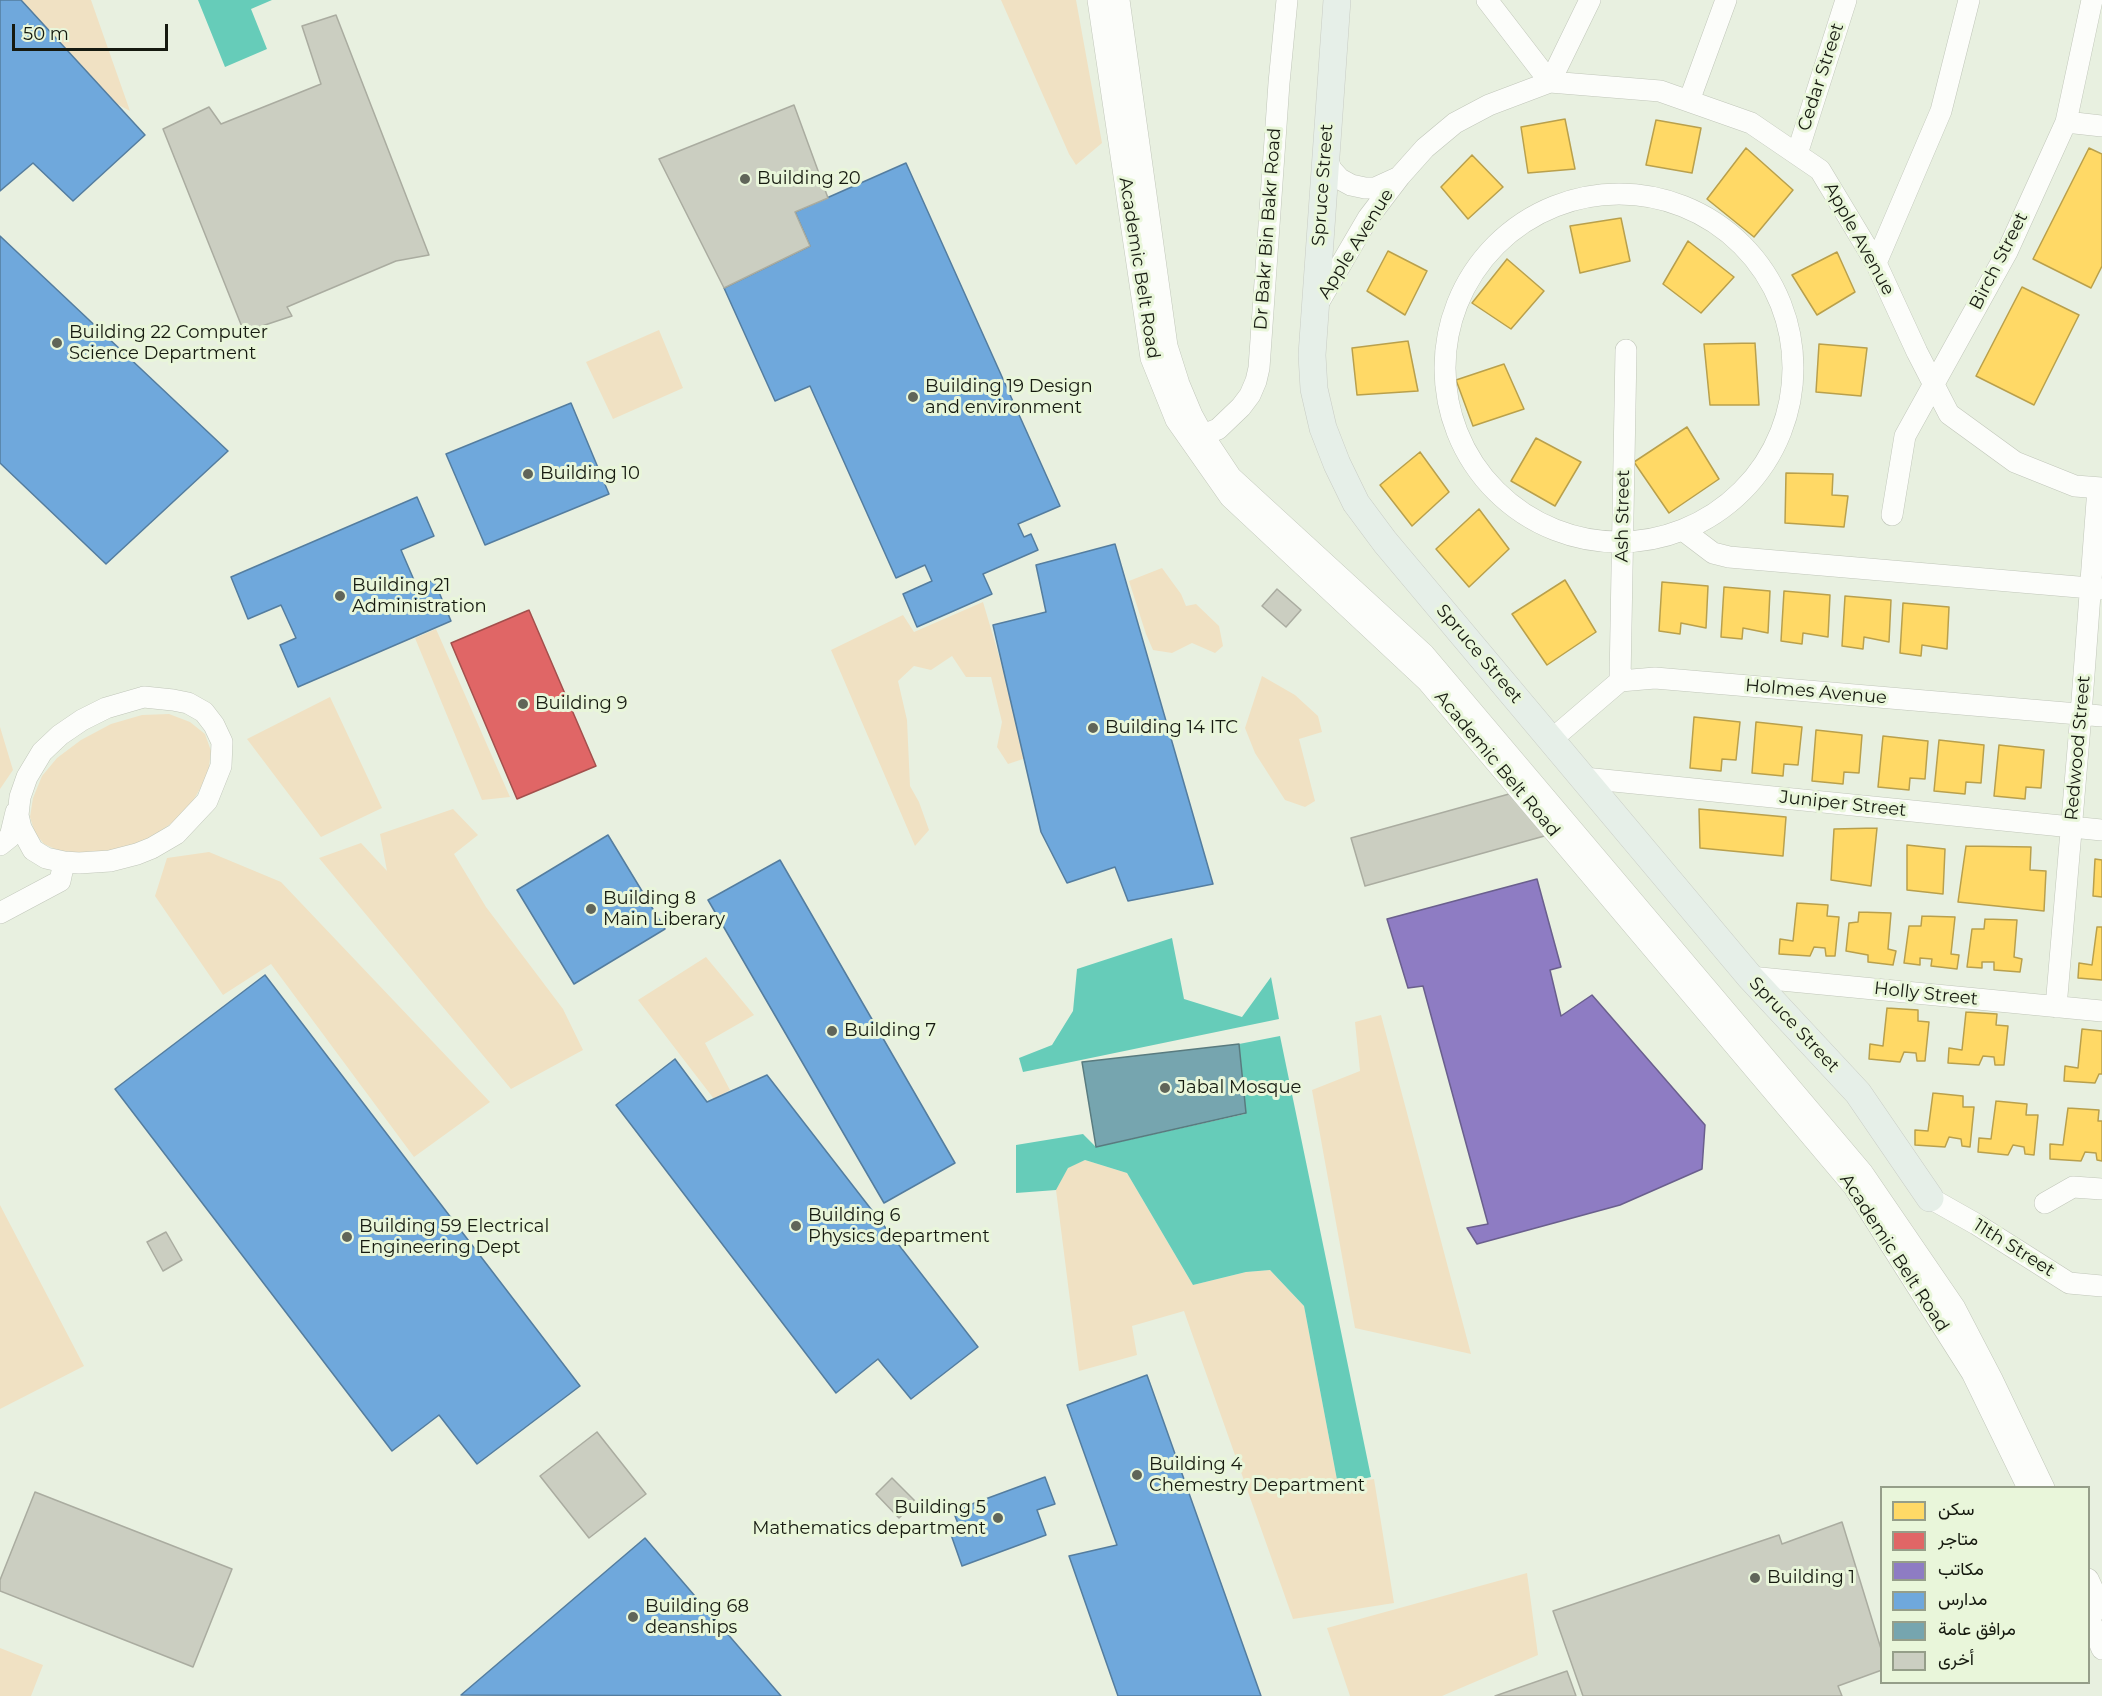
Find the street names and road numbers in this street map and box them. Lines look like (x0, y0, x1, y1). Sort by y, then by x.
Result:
street label: Cedar Street (1793, 20, 1849, 134)
street label: Spruce Street (1308, 123, 1338, 247)
street label: Dr Bakr Bin Bakr Road (1250, 127, 1286, 331)
street label: Academic Belt Road (1114, 176, 1164, 360)
street label: Apple Avenue (1819, 179, 1899, 299)
street label: Apple Avenue (1314, 185, 1398, 303)
street label: Birch Street (1965, 209, 2033, 313)
street label: Ash Street (1611, 469, 1635, 563)
street label: Spruce Street (1431, 600, 1527, 708)
street label: Holmes Avenue (1744, 675, 1888, 709)
street label: Redwood Street (2061, 675, 2095, 821)
street label: Academic Belt Road (1430, 687, 1564, 841)
street label: Juniper Street (1778, 787, 1908, 821)
street label: Spruce Street (1744, 973, 1844, 1077)
street label: Holly Street (1873, 978, 1979, 1010)
street label: Academic Belt Road (1835, 1170, 1953, 1336)
street label: 11th Street (1969, 1215, 2059, 1281)

